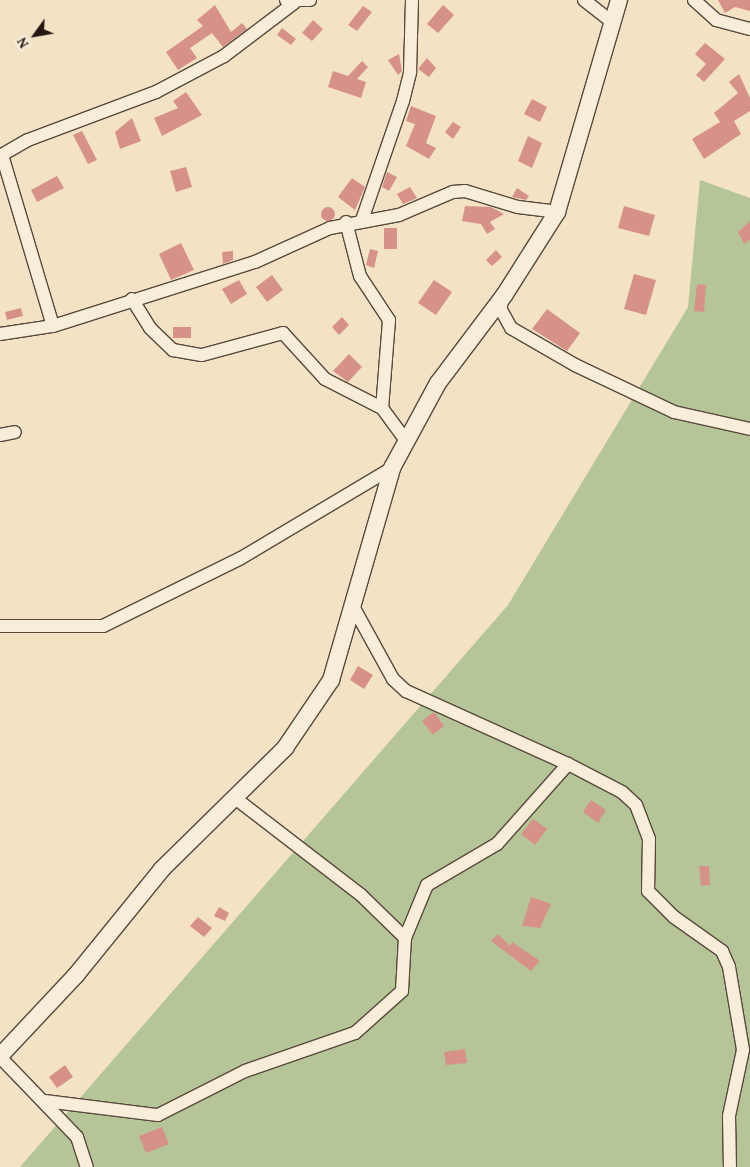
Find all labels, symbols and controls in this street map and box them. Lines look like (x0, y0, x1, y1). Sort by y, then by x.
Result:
north arrow (10, 10, 60, 60)
text: N (11, 34, 33, 52)

